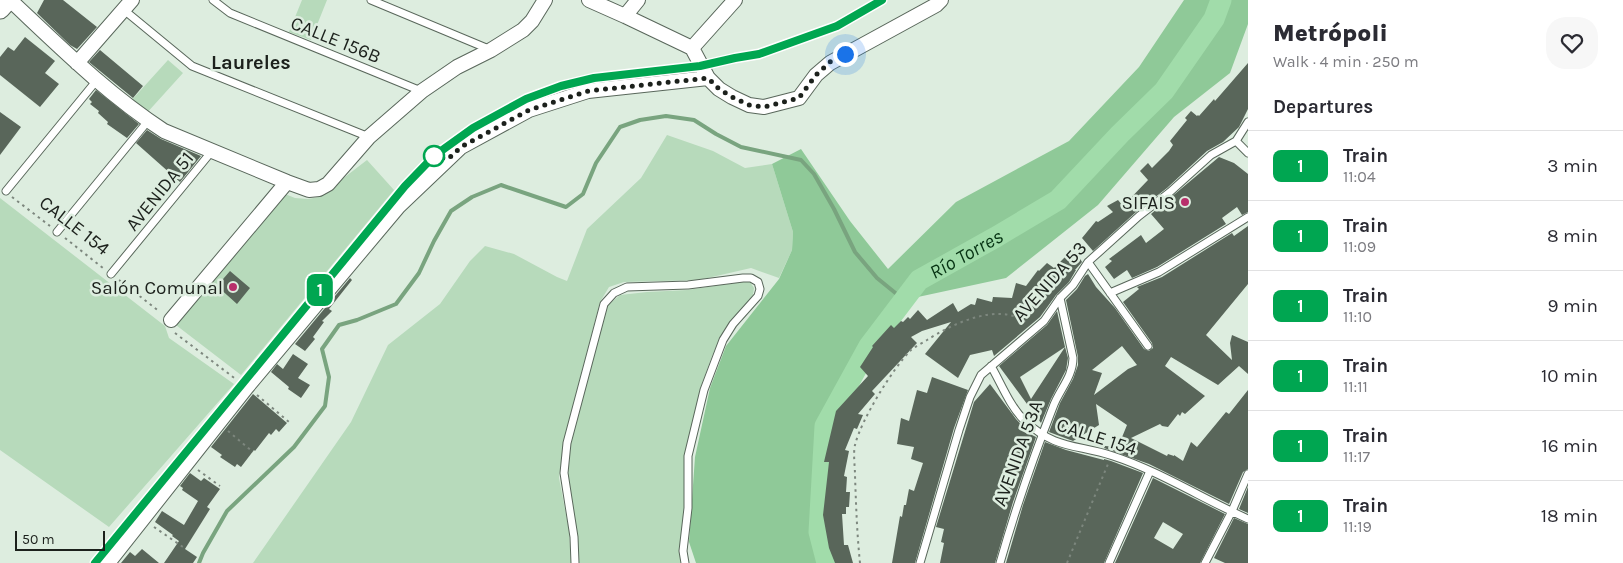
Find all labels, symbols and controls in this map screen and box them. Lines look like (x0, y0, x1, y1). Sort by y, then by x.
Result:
street label: CALLE 156B (287, 12, 384, 68)
button: heart (1546, 17, 1598, 69)
text: Metrópoli (1273, 19, 1388, 47)
your location (833, 42, 858, 67)
district label: Laureles (211, 51, 291, 74)
text: Walk · 4 min · 250 m (1273, 52, 1419, 71)
text: Departures (1273, 96, 1373, 118)
unlabelled marker (423, 145, 445, 167)
text: Train (1343, 145, 1388, 167)
street label: AVENIDA 51 (121, 148, 198, 235)
text: 1 (1297, 155, 1304, 177)
text: 3 min (1547, 155, 1598, 177)
text: 11:04 (1343, 167, 1376, 186)
street label: CALLE 154 (35, 192, 114, 260)
place label: SIFAIS (1122, 192, 1175, 214)
marker: SIFAIS (1179, 196, 1191, 208)
text: Train (1343, 215, 1388, 237)
water label: Río Torres (925, 225, 1007, 284)
text: 1 (1297, 225, 1304, 247)
text: 8 min (1547, 225, 1598, 247)
street label: AVENIDA 53 (1008, 237, 1091, 326)
text: 11:09 (1343, 237, 1376, 256)
line badge: 1 (304, 274, 336, 306)
place label: Salón Comunal (91, 277, 223, 299)
text: 1 (317, 279, 323, 301)
marker: Salón Comunal (227, 281, 239, 293)
text: Train (1343, 285, 1388, 307)
text: 1 (1297, 295, 1304, 317)
text: 9 min (1548, 295, 1598, 317)
text: 11:10 (1343, 307, 1372, 326)
text: Train (1343, 355, 1388, 377)
text: 1 (1297, 365, 1304, 387)
text: 10 min (1541, 365, 1598, 387)
text: 11:11 (1343, 377, 1368, 396)
street label: AVENIDA 53A (989, 397, 1047, 509)
street label: CALLE 154 (1054, 414, 1140, 460)
text: Train (1343, 425, 1388, 447)
text: 1 (1297, 435, 1304, 457)
text: 16 min (1541, 435, 1598, 457)
text: 11:17 (1343, 447, 1370, 466)
text: Train (1343, 495, 1388, 517)
text: 1 (1297, 505, 1304, 527)
text: 18 min (1541, 505, 1598, 527)
text: 11:19 (1343, 517, 1372, 536)
scale bar (15, 528, 105, 551)
text: 50 m (22, 531, 55, 548)

